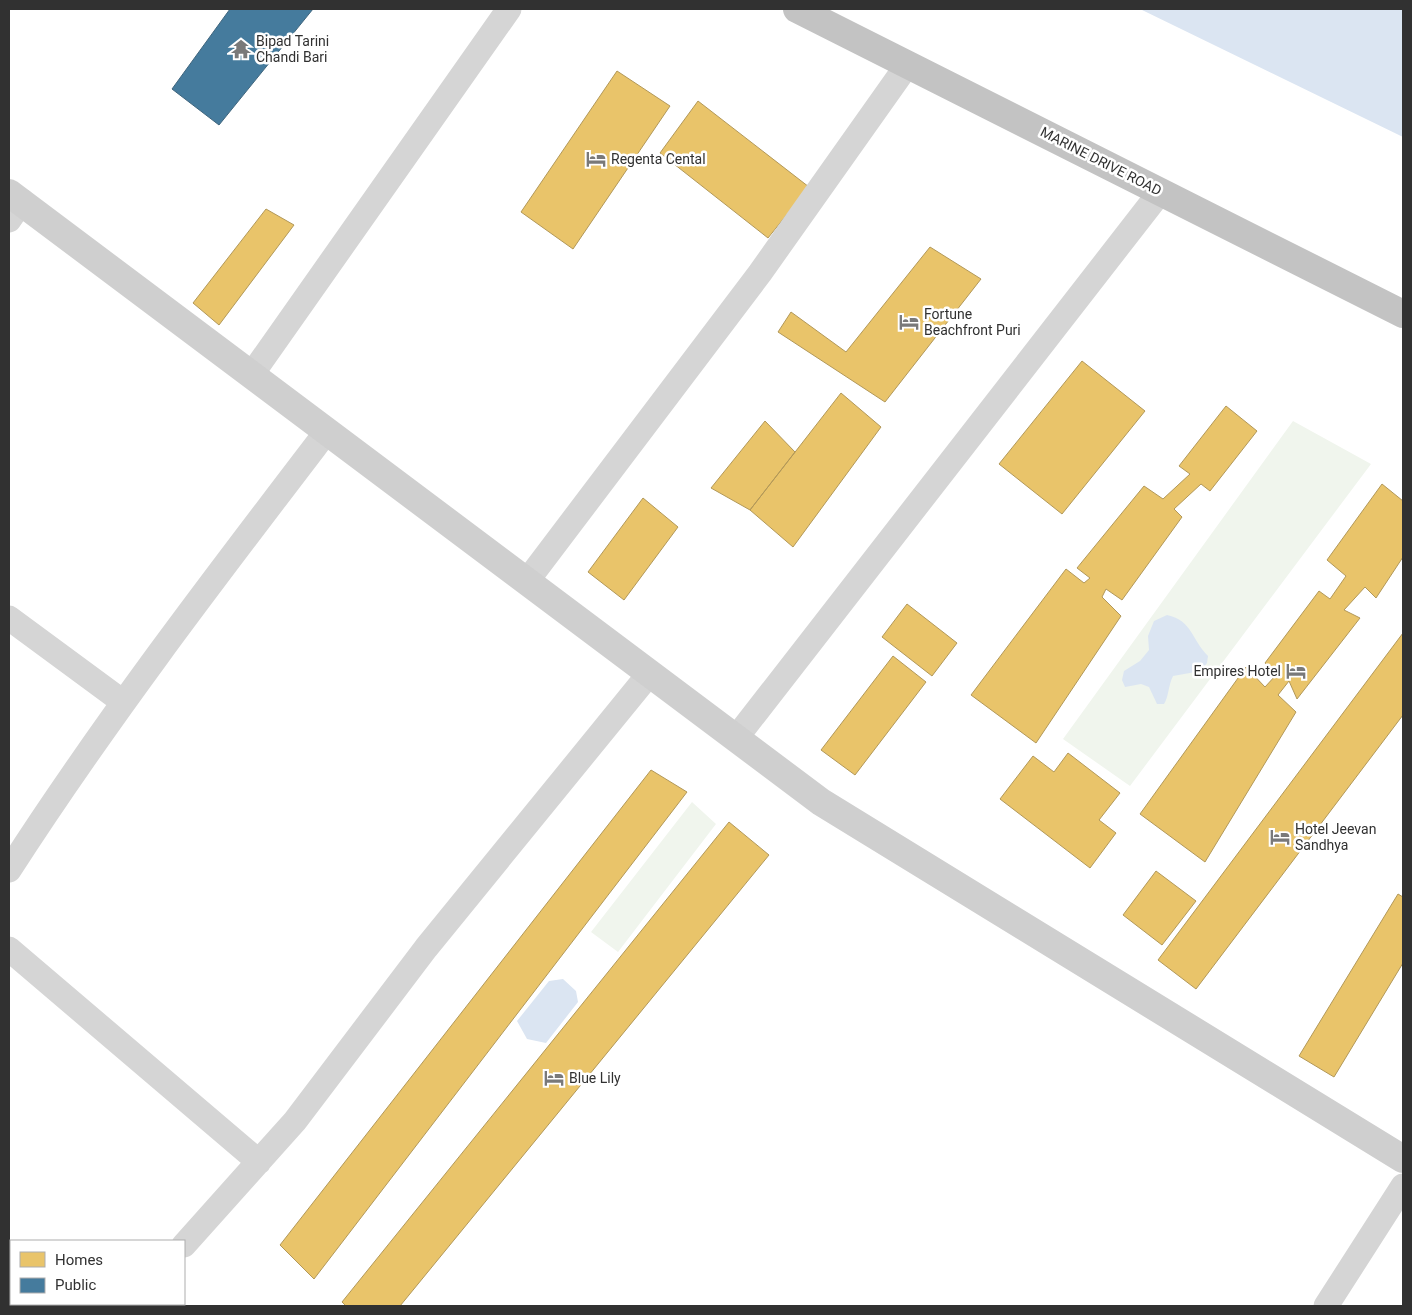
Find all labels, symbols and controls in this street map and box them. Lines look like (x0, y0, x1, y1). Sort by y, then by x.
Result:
place label: Bipad Tarini Chandi Bari (256, 33, 329, 65)
temple icon: Bipad Tarini Chandi Bari (230, 38, 252, 60)
street label: MARINE DRIVE ROAD (1038, 124, 1164, 198)
hotel icon: Regenta Cental (585, 148, 607, 170)
place label: Regenta Cental (611, 151, 706, 167)
place label: Fortune Beachfront Puri (924, 306, 1021, 338)
hotel icon: Fortune Beachfront Puri (898, 311, 920, 333)
hotel icon: Empires Hotel (1285, 660, 1307, 682)
place label: Empires Hotel (1193, 663, 1281, 679)
place label: Hotel Jeevan Sandhya (1295, 821, 1376, 853)
hotel icon: Hotel Jeevan Sandhya (1269, 826, 1291, 848)
hotel icon: Blue Lily (543, 1067, 565, 1089)
place label: Blue Lily (569, 1070, 621, 1086)
legend (10, 1240, 185, 1305)
text: Homes (55, 1251, 103, 1269)
text: Public (55, 1276, 96, 1294)

